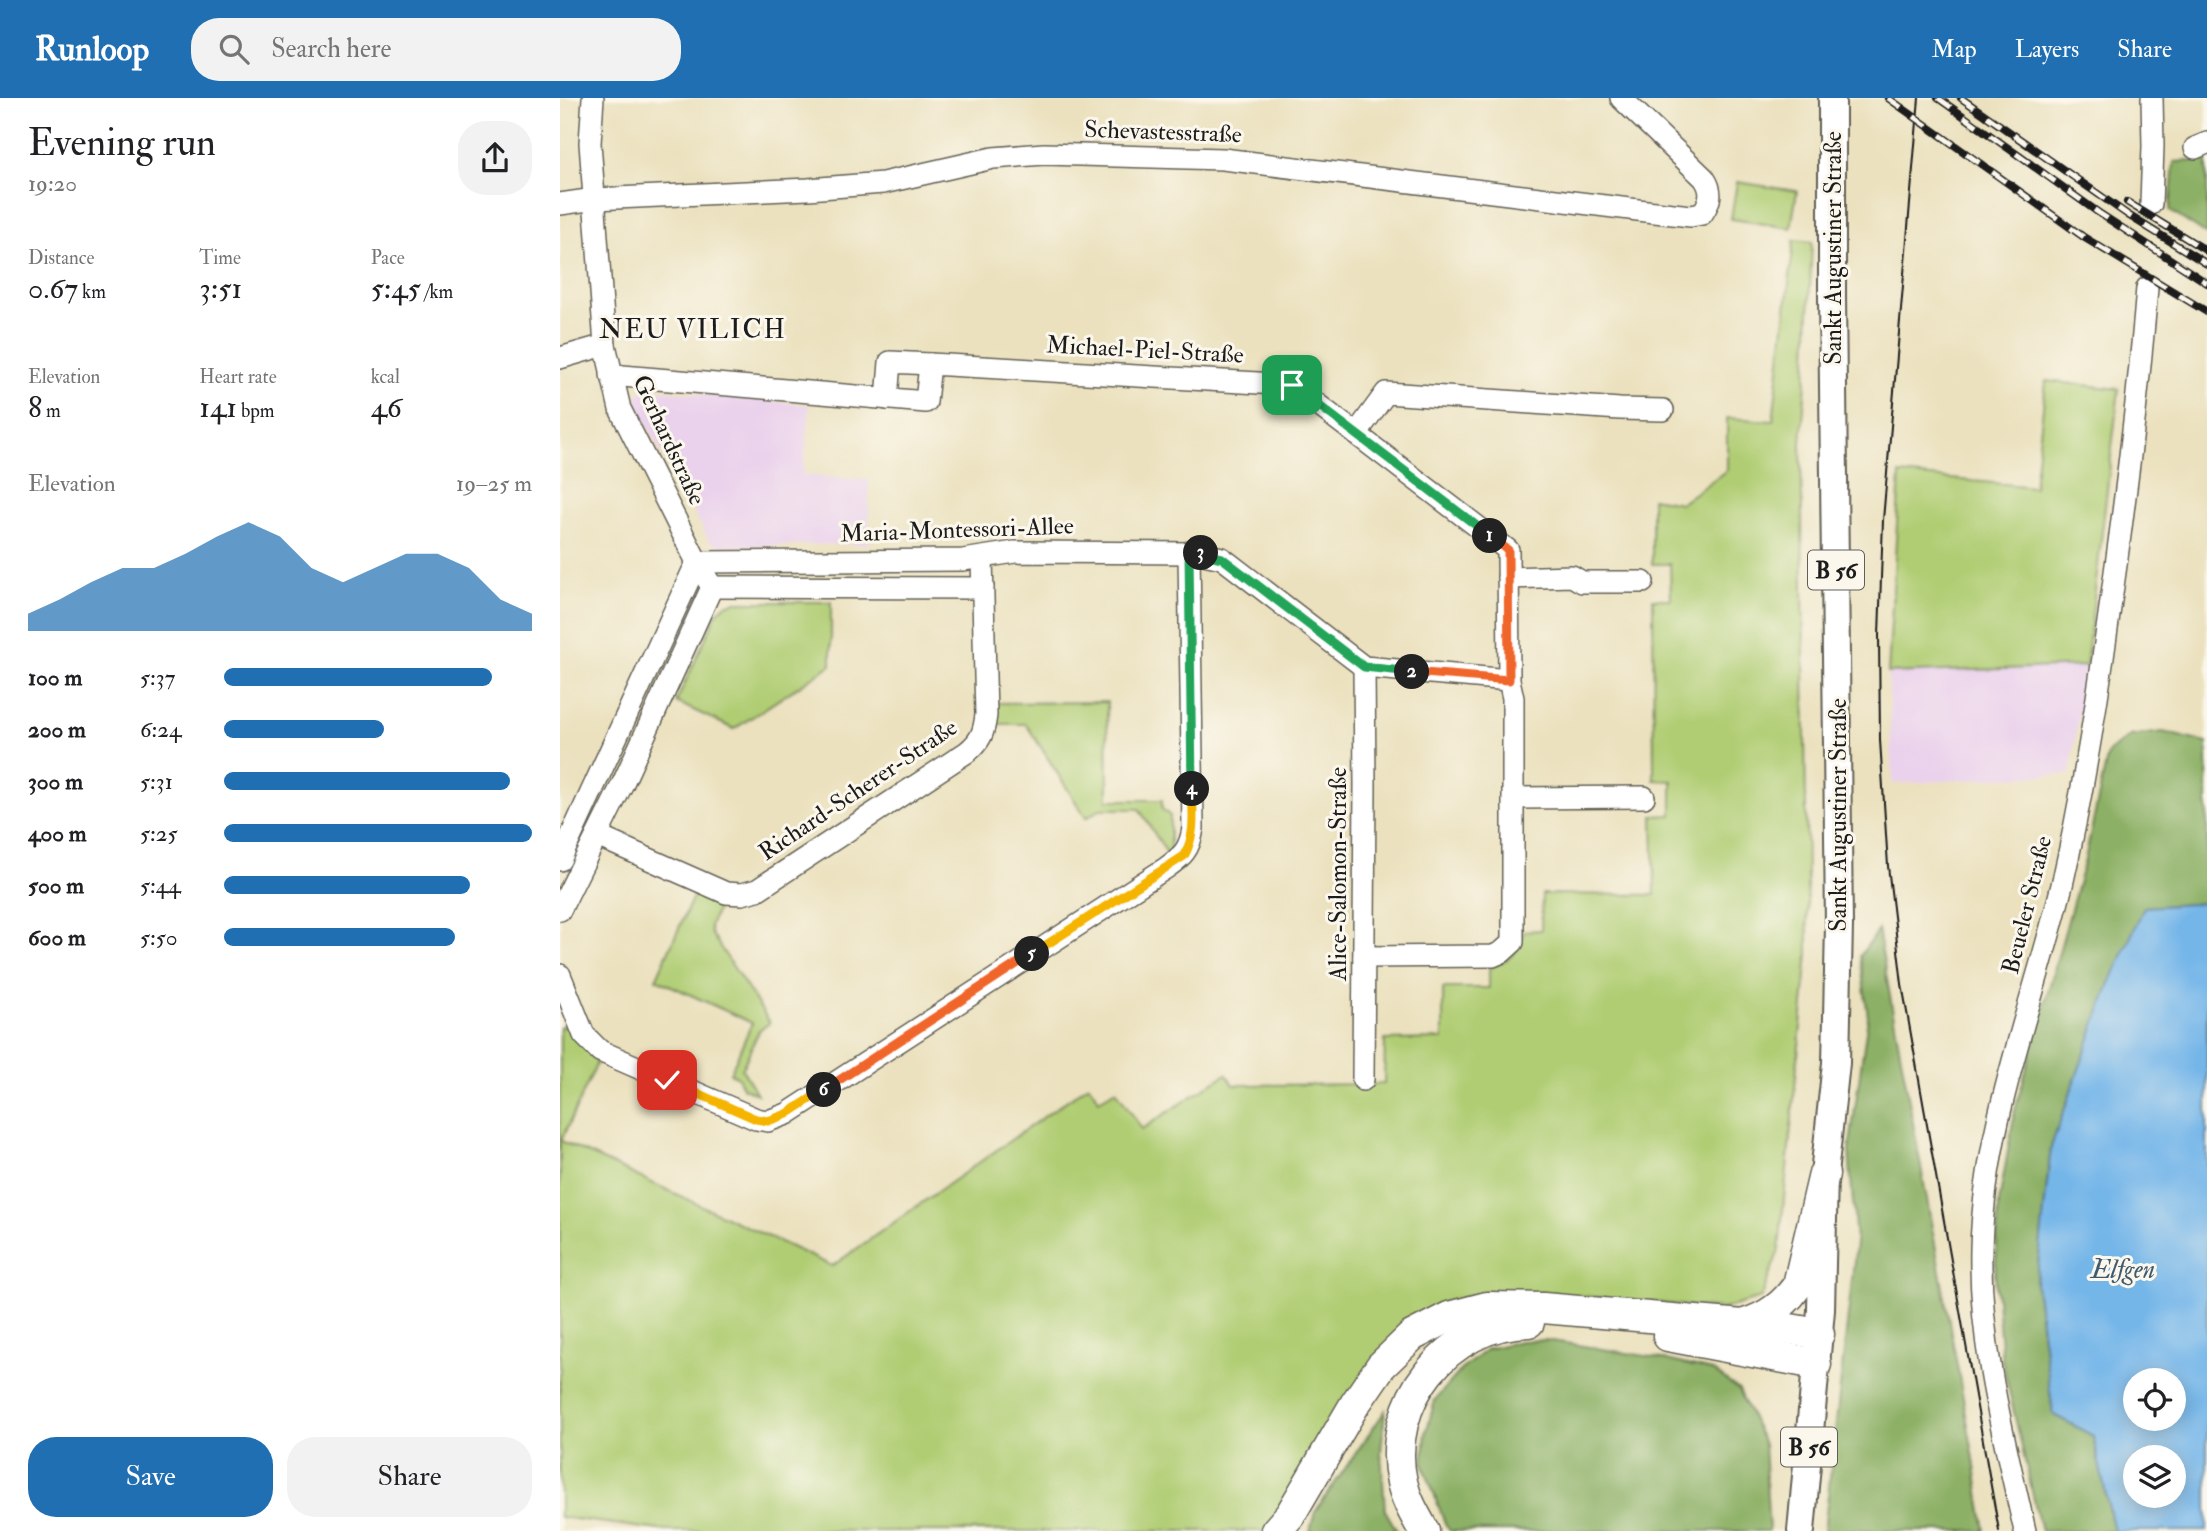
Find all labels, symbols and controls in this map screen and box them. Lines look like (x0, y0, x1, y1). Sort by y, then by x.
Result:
search box (191, 18, 681, 81)
text: Runloop (35, 29, 149, 70)
icon: search (215, 30, 253, 68)
text: Search here (271, 33, 391, 65)
text: Map (1932, 34, 1977, 65)
text: Layers (2015, 34, 2079, 65)
text: Share (2117, 34, 2172, 65)
street label: Schevastesstraße (1084, 114, 1242, 150)
text: Evening run (28, 119, 216, 167)
button: share (458, 121, 532, 195)
street label: Sankt Augustiner Straße (1818, 131, 1849, 365)
text: 19:20 (28, 169, 77, 198)
text: Distance (28, 246, 94, 270)
text: Time (199, 246, 241, 270)
text: Pace (371, 246, 405, 270)
text: 0.67 (28, 270, 78, 307)
text: 3:51 (199, 270, 242, 307)
text: 5:45 (371, 270, 421, 307)
text: km (78, 280, 106, 304)
text: /km (421, 280, 453, 304)
district label: NEU VILICH (599, 314, 787, 346)
street label: Michael-Piel-Straße (1046, 329, 1244, 371)
pin (1262, 355, 1322, 415)
text: Elevation (28, 365, 100, 389)
text: Heart rate (199, 365, 277, 389)
text: kcal (371, 365, 400, 389)
icon: arrive (1273, 366, 1311, 404)
street label: Gerhardstraße (625, 370, 713, 510)
text: 8 (28, 389, 42, 426)
text: 141 (199, 389, 237, 426)
text: 46 (371, 389, 402, 426)
text: m (42, 399, 61, 423)
text: bpm (237, 399, 275, 423)
text: Elevation (28, 469, 116, 498)
text: 19–25 m (456, 469, 532, 498)
street label: Maria-Montessori-Allee (840, 510, 1074, 550)
pin: 1 (1472, 518, 1508, 554)
text: 1 (1486, 523, 1493, 547)
pin: 3 (1184, 536, 1218, 570)
text: 3 (1197, 540, 1204, 564)
road number: B 56 (1808, 550, 1864, 590)
pin: 2 (1394, 654, 1430, 690)
text: 2 (1407, 659, 1416, 683)
text: 100 m (28, 663, 82, 692)
text: 5:37 (140, 663, 175, 692)
street label: Sankt Augustiner Straße (1823, 698, 1854, 932)
street label: Richard-Scherer-Straße (753, 712, 963, 868)
text: 200 m (28, 715, 86, 744)
text: 6:24 (140, 715, 181, 744)
text: 300 m (28, 767, 83, 796)
text: 5:31 (140, 767, 173, 796)
street label: Alice-Salomon-Straße (1323, 767, 1354, 982)
pin: 4 (1174, 772, 1210, 806)
text: 4 (1186, 776, 1197, 800)
text: 400 m (28, 819, 87, 848)
text: 5:25 (140, 819, 178, 848)
street label: Beueler Straße (1995, 833, 2059, 977)
text: 500 m (28, 871, 84, 900)
text: 5:44 (140, 871, 181, 900)
text: 600 m (28, 923, 86, 952)
text: 5:50 (140, 923, 178, 952)
pin: 5 (1014, 936, 1050, 972)
text: 5 (1027, 941, 1036, 965)
pin (637, 1050, 697, 1110)
icon: check (648, 1061, 686, 1099)
pin: 6 (806, 1072, 842, 1108)
text: 6 (819, 1077, 828, 1101)
water label: Elfgen (2089, 1254, 2155, 1286)
map controls (2123, 1368, 2186, 1508)
button: locate (2123, 1368, 2186, 1431)
road number: B 56 (1781, 1428, 1837, 1466)
button: Save (28, 1437, 273, 1517)
button: Share (287, 1437, 532, 1517)
button: layers (2123, 1445, 2186, 1508)

